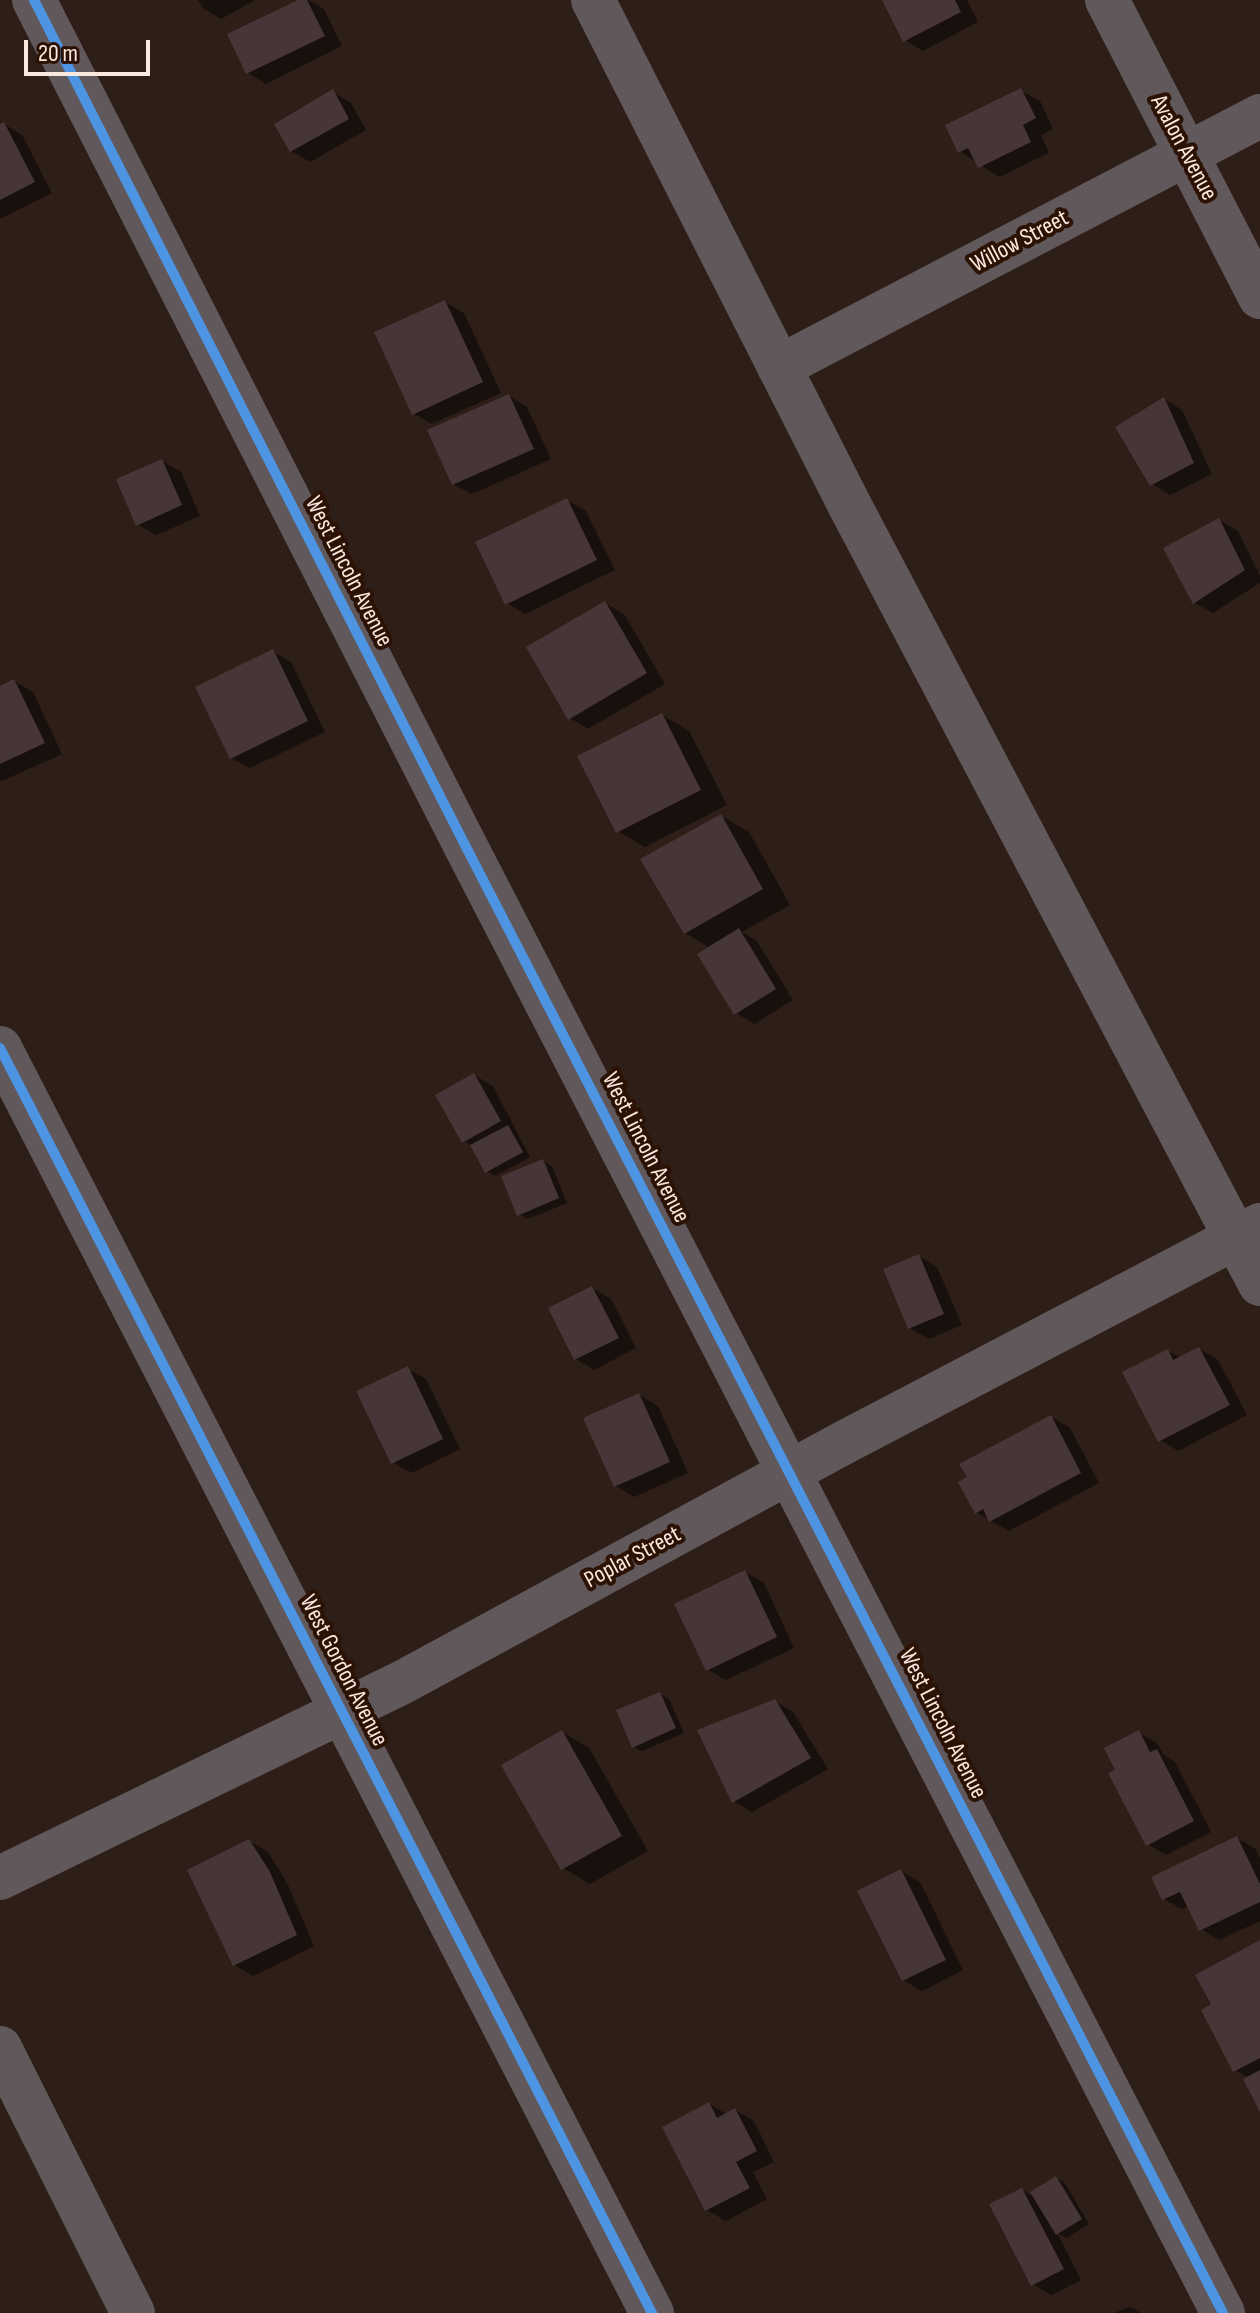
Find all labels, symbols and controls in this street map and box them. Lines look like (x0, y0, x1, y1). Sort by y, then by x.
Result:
scale bar (28, 24, 154, 74)
text: 20 m (38, 39, 78, 68)
street label: Avalon Avenue (1143, 90, 1223, 206)
street label: Willow Street (966, 204, 1074, 280)
street label: West Lincoln Avenue (298, 492, 398, 652)
street label: West Lincoln Avenue (595, 1068, 695, 1228)
street label: Poplar Street (580, 1521, 686, 1595)
street label: West Gordon Avenue (293, 1591, 393, 1751)
street label: West Lincoln Avenue (892, 1644, 992, 1804)

